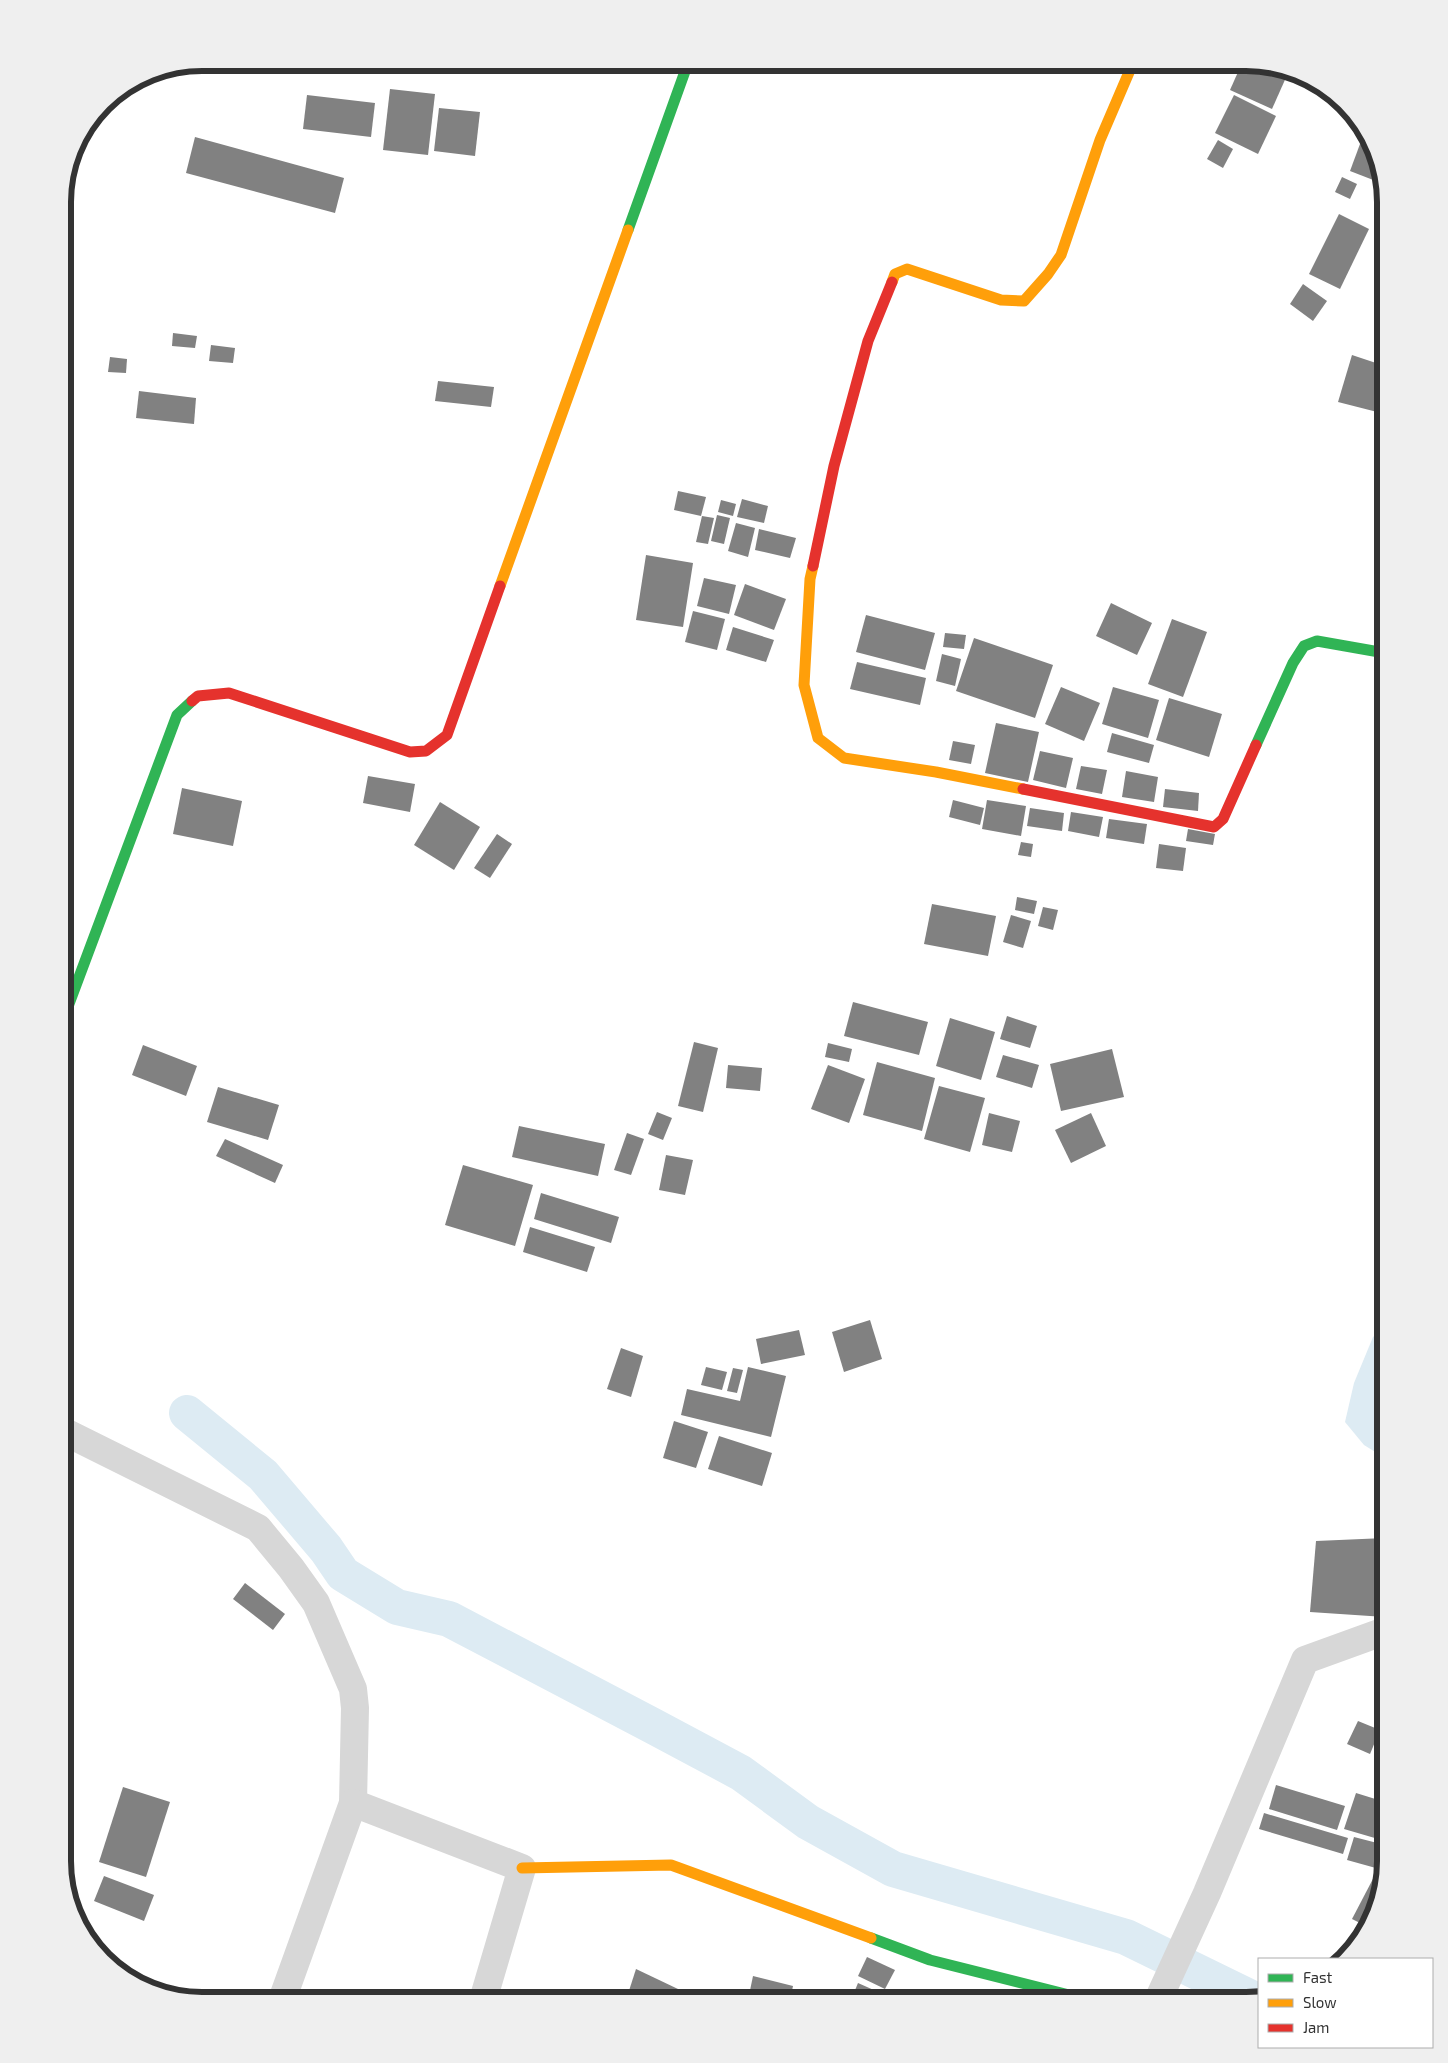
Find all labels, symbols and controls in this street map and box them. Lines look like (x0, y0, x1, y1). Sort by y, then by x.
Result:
legend (1258, 1958, 1433, 2048)
text: Fast (1303, 1968, 1333, 1986)
text: Slow (1303, 1993, 1337, 2011)
text: Jam (1303, 2018, 1329, 2036)

